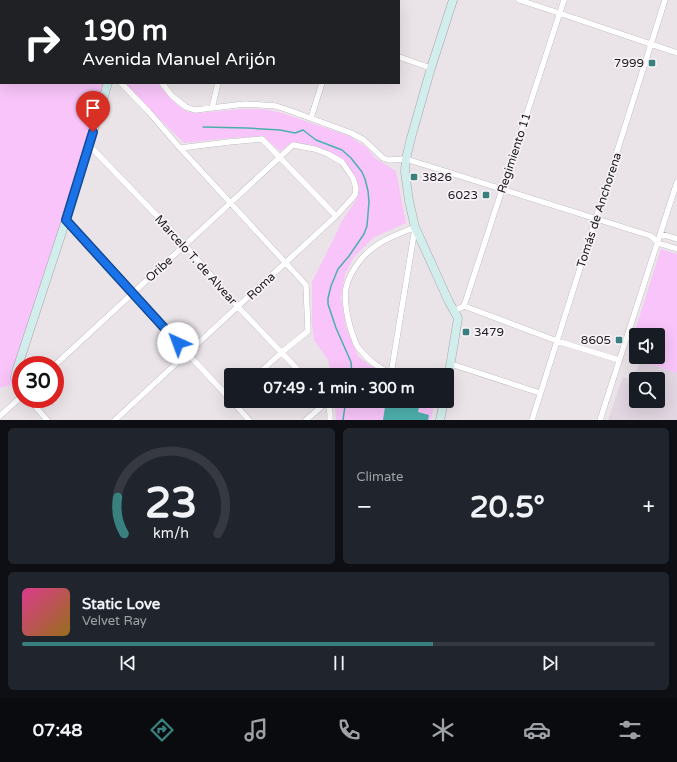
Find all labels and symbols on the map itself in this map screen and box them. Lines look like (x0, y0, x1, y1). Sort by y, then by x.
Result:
place label: 7999 (614, 56, 644, 70)
marker: 7999 (647, 58, 657, 68)
pin (76, 91, 110, 132)
street label: Regimiento 11 (494, 111, 534, 195)
street label: Tomás de Anchorena (574, 151, 624, 269)
place label: 3826 (422, 170, 452, 184)
marker: 3826 (409, 172, 419, 182)
place label: 6023 (448, 188, 478, 202)
marker: 6023 (481, 190, 491, 200)
street label: Marcelo T. de Alvear (152, 212, 240, 308)
street label: Oribe (143, 253, 176, 285)
street label: Roma (244, 269, 278, 303)
position arrow (157, 322, 199, 364)
place label: 3479 (474, 325, 504, 339)
marker: 3479 (461, 327, 471, 337)
place label: 8605 (581, 333, 611, 347)
marker: 8605 (614, 335, 624, 345)
speed limit sign: 30 (12, 356, 64, 408)

